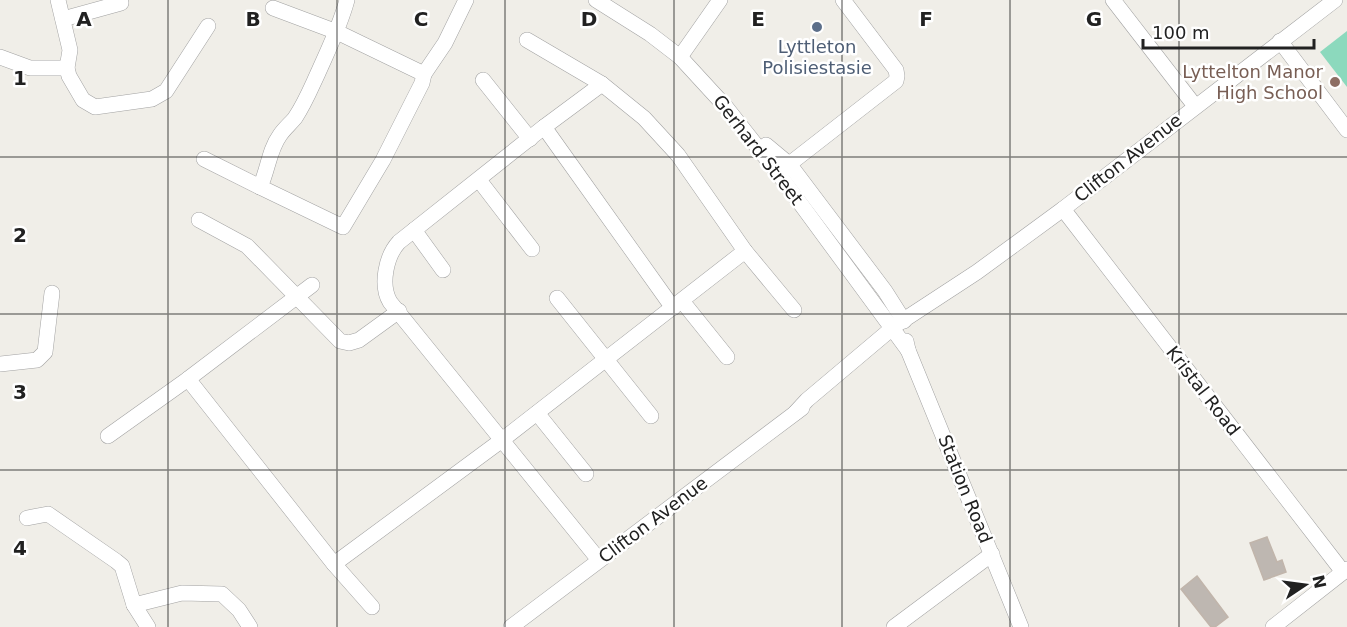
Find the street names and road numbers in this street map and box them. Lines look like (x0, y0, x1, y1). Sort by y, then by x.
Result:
street label: Gerhard Street (709, 91, 808, 209)
street label: Clifton Avenue (1070, 109, 1186, 206)
street label: Kristal Road (1162, 342, 1245, 440)
street label: Station Road (934, 432, 997, 546)
street label: Clifton Avenue (594, 472, 711, 567)

